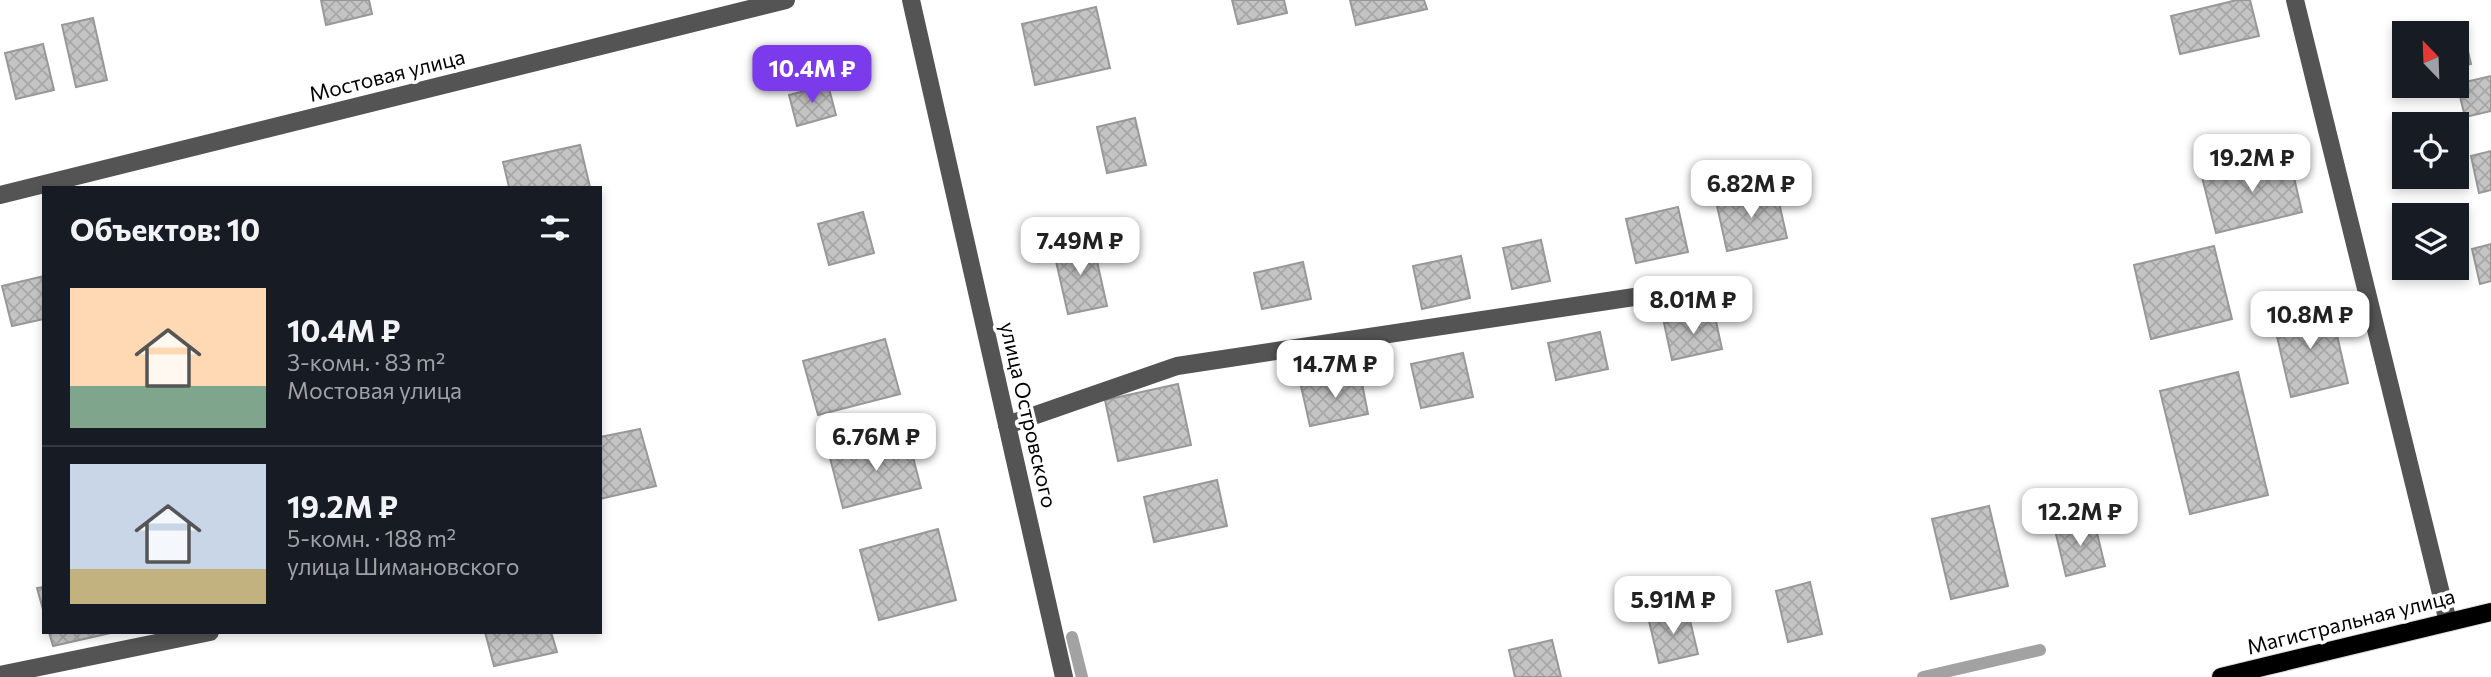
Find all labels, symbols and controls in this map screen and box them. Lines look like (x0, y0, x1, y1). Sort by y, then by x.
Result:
north arrow (2392, 21, 2469, 98)
map controls (2392, 21, 2469, 280)
street label: Мостовая улица (306, 43, 467, 106)
pin: 10.4M ₽ (747, 46, 877, 105)
text: 10.4M ₽ (768, 54, 856, 82)
button: locate (2392, 112, 2469, 189)
pin: 19.2M ₽ (2187, 134, 2317, 194)
text: 19.2M ₽ (2209, 143, 2295, 171)
pin: 6.82M ₽ (1686, 160, 1816, 220)
text: 6.82M ₽ (1707, 169, 1795, 197)
button: layers (2392, 203, 2469, 280)
icon: filters (536, 209, 574, 247)
text: Объектов: 10 (70, 210, 260, 247)
pin: 7.49M ₽ (1015, 218, 1145, 277)
text: 7.49M ₽ (1037, 226, 1123, 254)
pin: 8.01M ₽ (1628, 276, 1758, 336)
text: 8.01M ₽ (1649, 285, 1737, 313)
pin: 10.8M ₽ (2245, 292, 2375, 351)
text: 10.8M ₽ (2266, 300, 2354, 328)
text: 10.4M ₽ (287, 311, 401, 348)
icon: home (126, 316, 210, 400)
street label: улица Островского (996, 319, 1063, 510)
pin: 14.7M ₽ (1270, 340, 1400, 400)
text: 3-комн. · 83 m² (287, 348, 445, 376)
text: 14.7M ₽ (1293, 349, 1377, 377)
text: Мостовая улица (287, 376, 462, 404)
pin: 6.76M ₽ (811, 414, 941, 473)
text: 6.76M ₽ (832, 422, 920, 450)
text: 19.2M ₽ (287, 487, 398, 524)
pin: 12.2M ₽ (2015, 489, 2145, 548)
icon: home (126, 492, 210, 576)
text: 12.2M ₽ (2038, 497, 2122, 525)
text: 5-комн. · 188 m² (287, 524, 456, 552)
text: улица Шимановского (287, 552, 519, 580)
pin: 5.91M ₽ (1608, 576, 1738, 636)
street label: Магистральная улица (2244, 583, 2457, 659)
text: 5.91M ₽ (1630, 585, 1716, 613)

